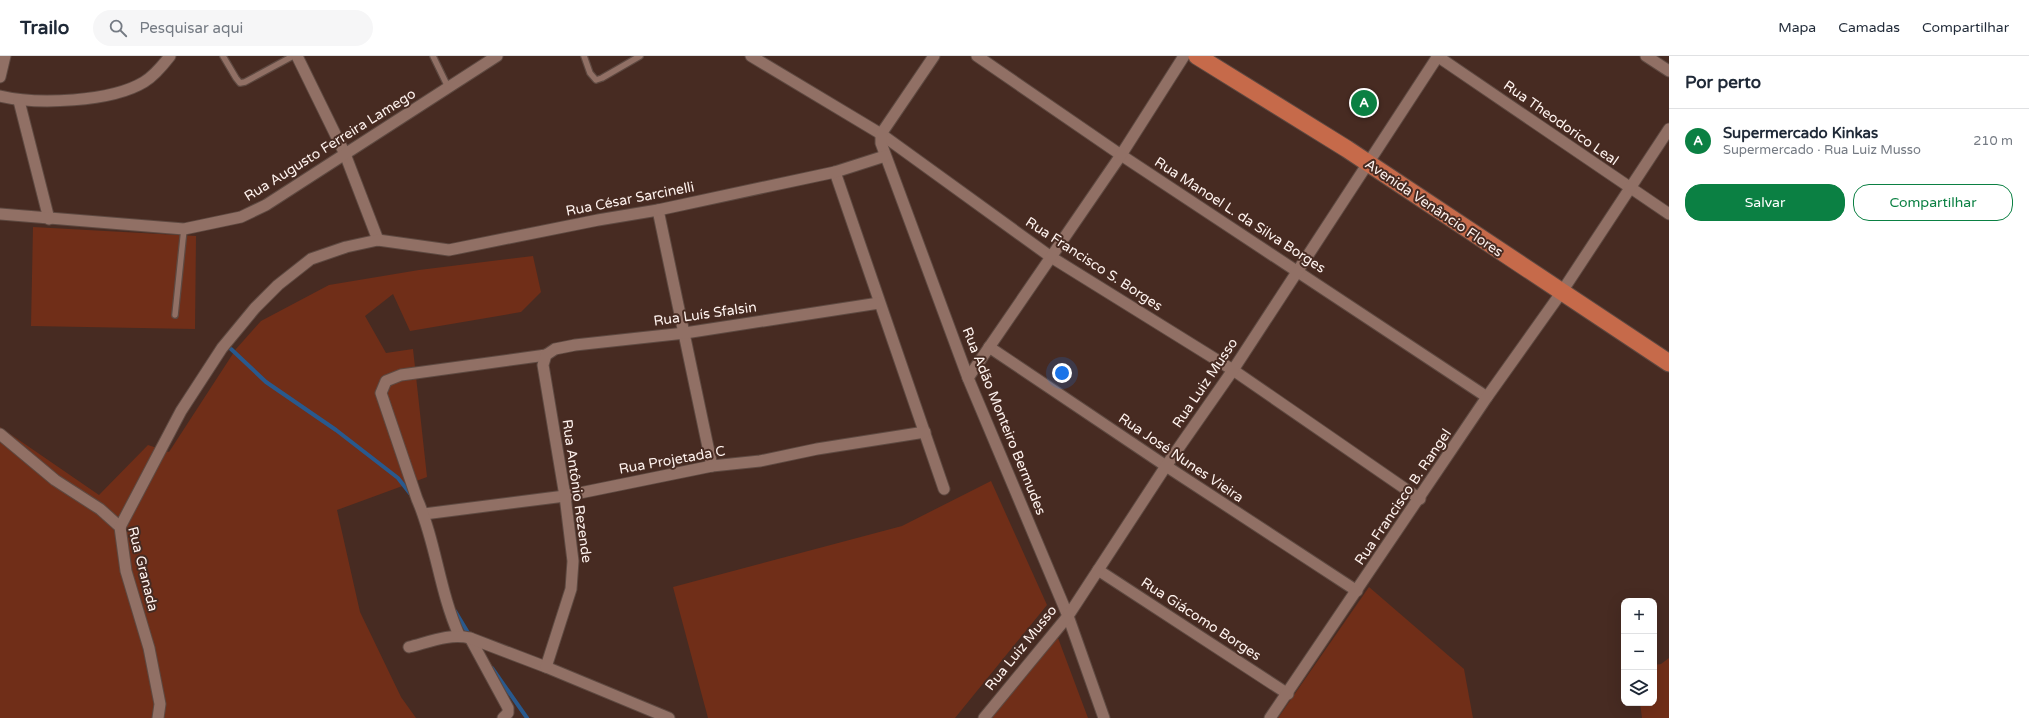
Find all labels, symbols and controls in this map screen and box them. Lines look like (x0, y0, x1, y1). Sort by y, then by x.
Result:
search box (93, 10, 373, 46)
text: Trailo (20, 17, 69, 39)
icon: search (107, 17, 129, 39)
text: Pesquisar aqui (139, 19, 243, 37)
text: Mapa (1778, 19, 1816, 36)
text: Camadas (1838, 19, 1900, 36)
text: Compartilhar (1922, 19, 2009, 36)
text: Por perto (1685, 72, 1761, 93)
street label: Rua Theodorico Leal (1500, 77, 1622, 169)
street label: Rua Augusto Ferreira Lamego (241, 85, 419, 205)
pin: A (1351, 88, 1377, 118)
text: Supermercado Kinkas (1723, 124, 1878, 142)
text: A (1693, 133, 1703, 149)
text: 210 m (1973, 133, 2013, 149)
text: Supermercado · Rua Luiz Musso (1723, 142, 1921, 158)
street label: Rua Manoel L. da Silva Borges (1151, 153, 1329, 277)
street label: Avenida Venâncio Flores (1362, 155, 1506, 261)
street label: Rua César Sarcinelli (564, 178, 696, 220)
button: Salvar (1685, 184, 1845, 221)
button: Compartilhar (1853, 184, 2013, 221)
street label: Rua Francisco S. Borges (1022, 213, 1166, 315)
street label: Rua Luís Sfalsin (652, 298, 758, 330)
street label: Rua Adão Monteiro Bermudes (958, 325, 1050, 518)
street label: Rua Luiz Musso (1169, 335, 1241, 431)
your location (1052, 363, 1072, 383)
street label: Rua José Nunes Vieira (1115, 410, 1247, 506)
street label: Rua Antônio Rezende (559, 418, 595, 564)
street label: Rua Francisco B. Rangel (1351, 426, 1455, 568)
street label: Rua Projetada C (617, 442, 727, 478)
street label: Rua Granada (124, 525, 162, 613)
street label: Rua Giácomo Borges (1138, 574, 1264, 664)
map controls (1621, 598, 1657, 706)
button: + (1621, 598, 1657, 634)
street label: Rua Luiz Musso (982, 602, 1060, 694)
button: − (1621, 634, 1657, 670)
button: layers (1621, 670, 1657, 706)

